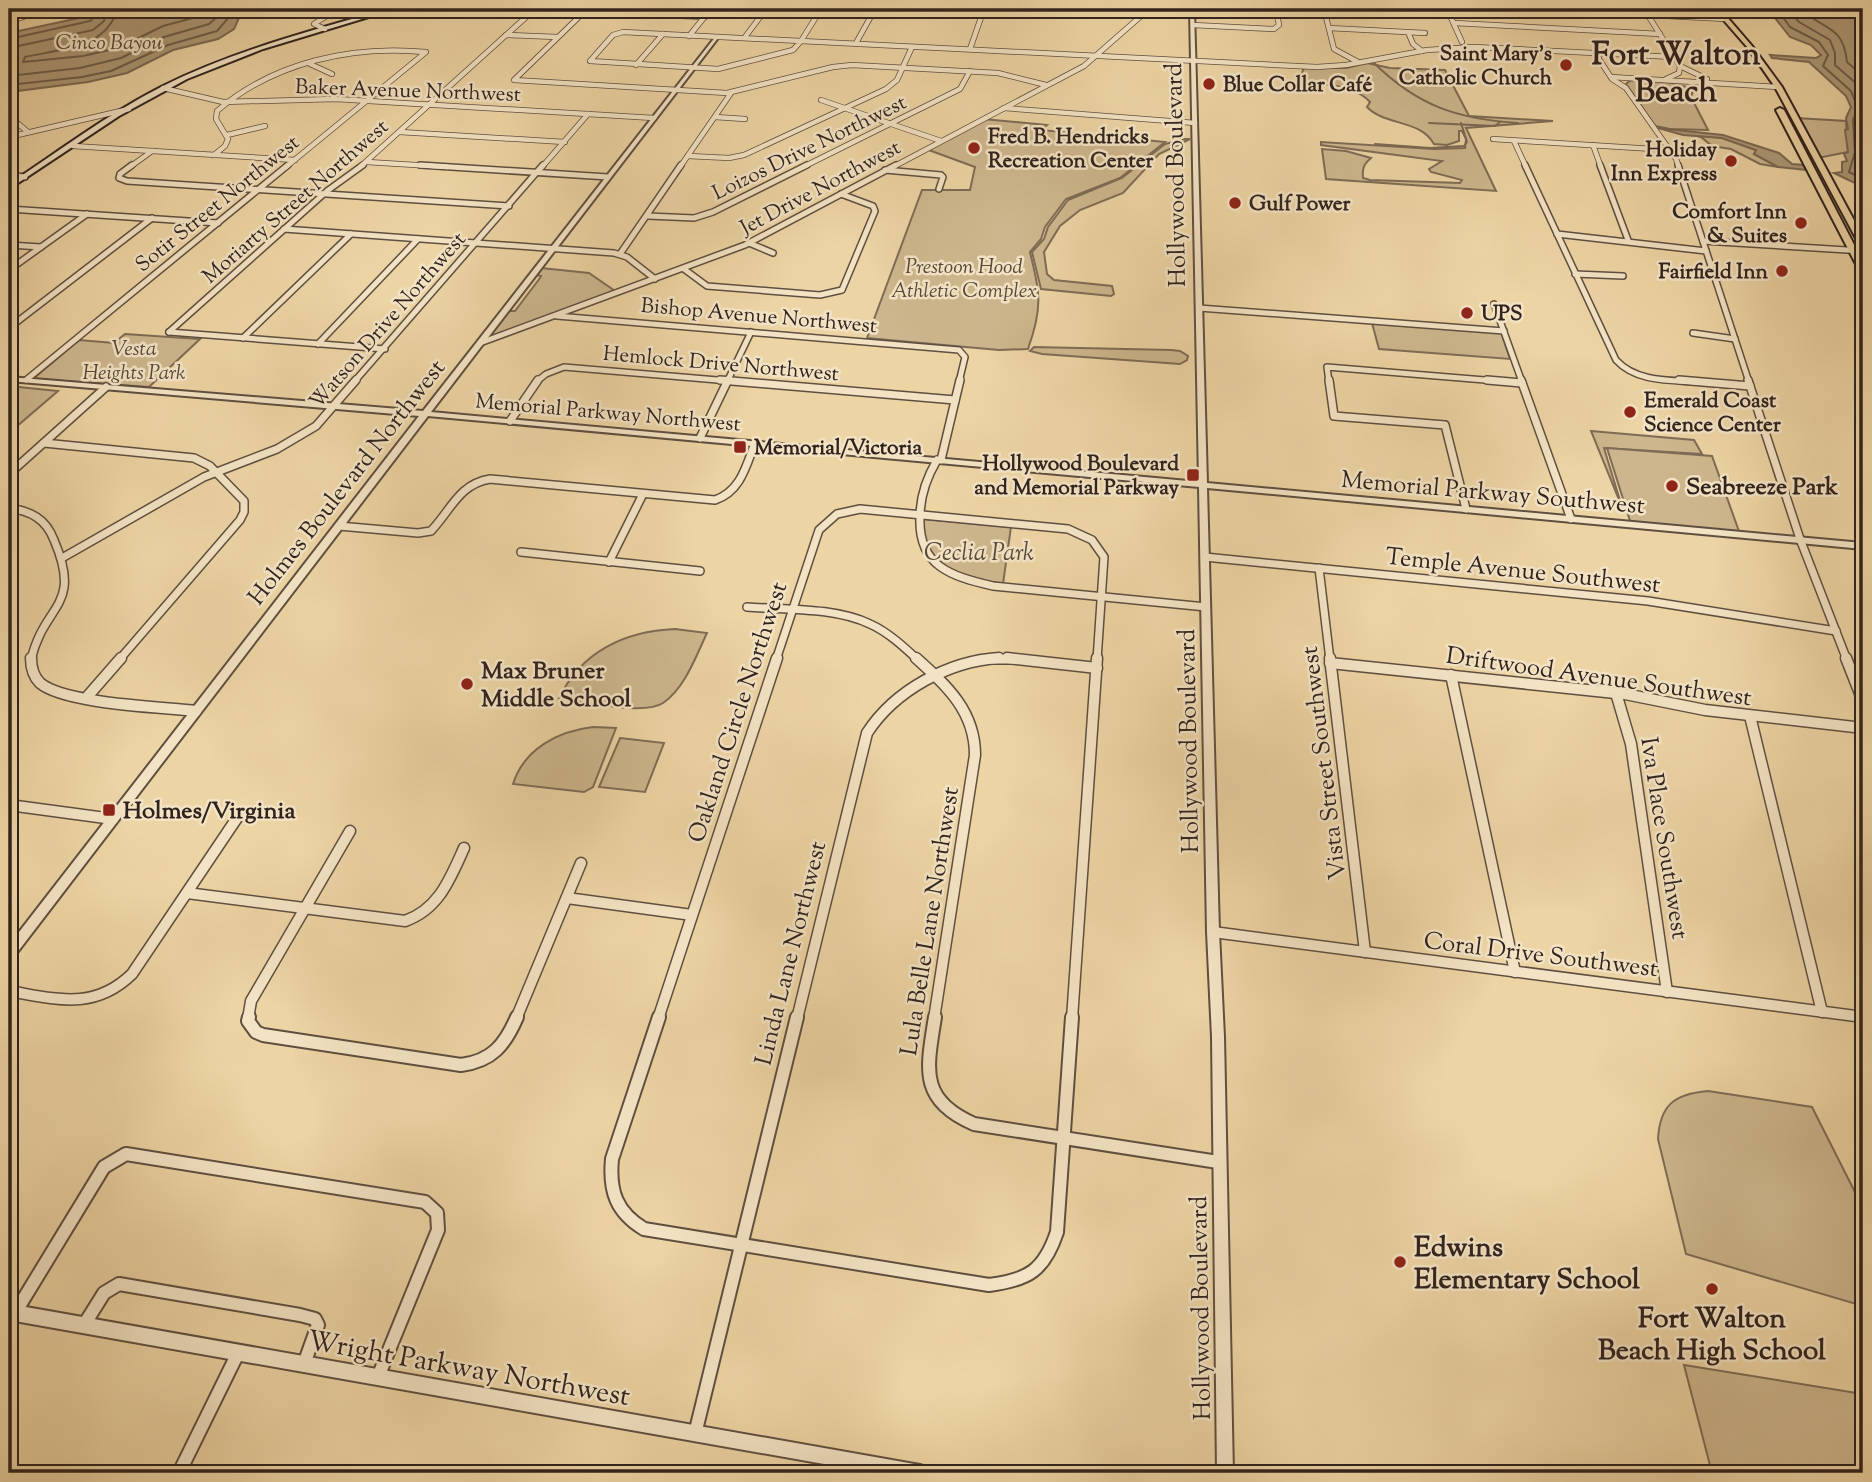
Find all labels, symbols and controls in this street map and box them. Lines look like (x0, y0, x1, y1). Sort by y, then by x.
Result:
water label: Cinco Bayou (56, 29, 162, 59)
district label: Fort Walton Beach (1592, 33, 1761, 116)
place label: Saint Mary's Catholic Church (1399, 40, 1553, 94)
marker: Saint Mary's Catholic Church (1558, 57, 1574, 73)
street label: Hollywood Boulevard (1158, 62, 1196, 287)
place label: Blue Collar Café (1223, 71, 1372, 101)
street label: Baker Avenue Northwest (294, 73, 521, 111)
marker: Blue Collar Café (1201, 76, 1217, 92)
street label: Loizos Drive Northwest (708, 89, 912, 209)
street label: Moriarty Street Northwest (197, 113, 396, 292)
place label: Fred B. Hendricks Recreation Center (988, 123, 1154, 177)
street label: Sotir Street Northwest (130, 129, 307, 280)
street label: Jet Drive Northwest (734, 134, 907, 244)
place label: Holiday Inn Express (1611, 136, 1718, 190)
marker: Fred B. Hendricks Recreation Center (966, 140, 982, 156)
marker: Holiday Inn Express (1723, 153, 1739, 169)
place label: Gulf Power (1249, 190, 1351, 220)
marker: Gulf Power (1227, 195, 1243, 211)
place label: Comfort Inn & Suites (1672, 198, 1788, 252)
marker: Comfort Inn & Suites (1793, 215, 1809, 231)
street label: Watson Drive Northwest (303, 226, 474, 416)
park label: Prestoon Hood Athletic Complex (891, 253, 1037, 307)
place label: Fairfield Inn (1659, 258, 1769, 288)
marker: Fairfield Inn (1774, 263, 1790, 279)
street label: Bishop Avenue Northwest (639, 292, 878, 342)
place label: UPS (1481, 300, 1522, 330)
marker: UPS (1459, 305, 1475, 321)
park label: Vesta Heights Park (82, 335, 186, 389)
street label: Hemlock Drive Northwest (602, 340, 840, 390)
street label: Holmes Boulevard Northwest (241, 353, 454, 613)
street label: Memorial Parkway Northwest (474, 387, 742, 441)
place label: Emerald Coast Science Center (1644, 387, 1781, 441)
marker: Emerald Coast Science Center (1622, 404, 1638, 420)
place label: Memorial/Victoria (754, 434, 922, 464)
marker: Memorial/Victoria (732, 439, 748, 455)
place label: Hollywood Boulevard and Memorial Parkway (974, 450, 1180, 504)
street label: Memorial Parkway Southwest (1339, 464, 1646, 524)
marker: Hollywood Boulevard and Memorial Parkway (1185, 467, 1201, 483)
place label: Seabreeze Park (1686, 471, 1839, 505)
marker: Seabreeze Park (1664, 478, 1680, 494)
park label: Ceclia Park (924, 537, 1034, 571)
street label: Temple Avenue Southwest (1384, 541, 1662, 603)
street label: Oakland Circle Northwest (681, 578, 797, 847)
street label: Hollywood Boulevard (1171, 628, 1209, 853)
street label: Driftwood Avenue Southwest (1444, 640, 1754, 716)
street label: Vista Street Southwest (1294, 644, 1356, 881)
place label: Max Bruner Middle School (481, 655, 631, 717)
marker: Max Bruner Middle School (459, 676, 475, 692)
street label: Iva Place Southwest (1630, 735, 1696, 942)
street label: Lula Belle Lane Northwest (893, 784, 969, 1058)
place label: Holmes/Virginia (123, 795, 296, 829)
marker: Holmes/Virginia (101, 802, 117, 818)
street label: Linda Lane Northwest (748, 838, 836, 1069)
street label: Coral Drive Southwest (1422, 925, 1660, 987)
street label: Hollywood Boulevard (1183, 1195, 1221, 1420)
place label: Edwins Elementary School (1414, 1229, 1640, 1301)
marker: Edwins Elementary School (1392, 1254, 1408, 1270)
marker: Fort Walton Beach High School (1704, 1281, 1720, 1297)
place label: Fort Walton Beach High School (1598, 1300, 1826, 1372)
street label: Wright Parkway Northwest (304, 1322, 633, 1418)

